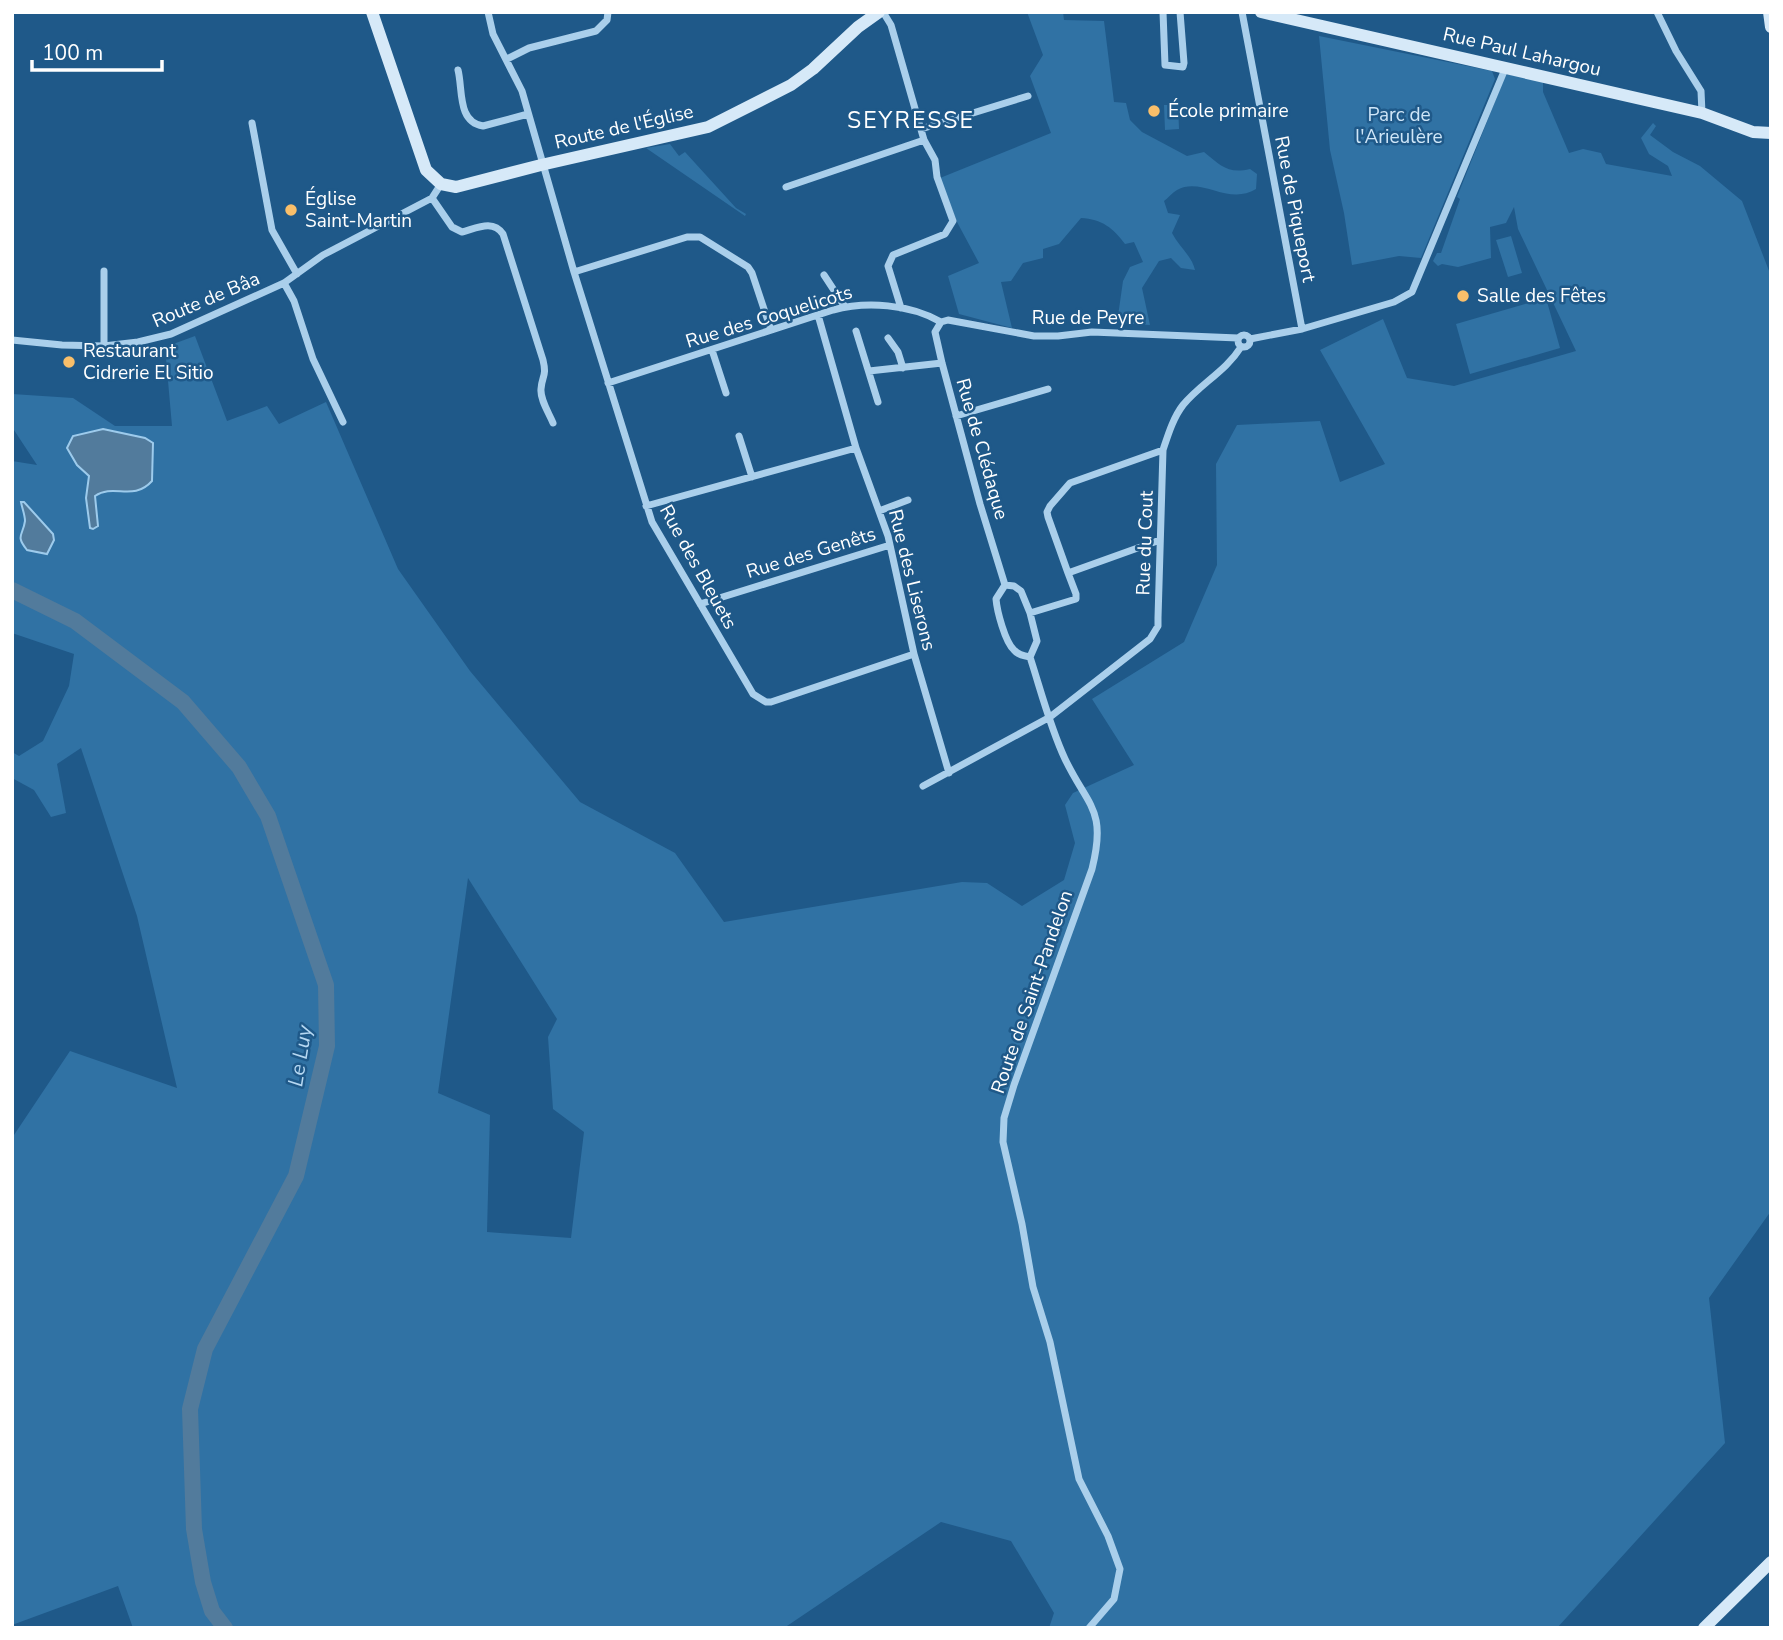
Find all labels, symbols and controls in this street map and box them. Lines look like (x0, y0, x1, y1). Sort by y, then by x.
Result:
street label: Rue Paul Lahargou (1440, 21, 1604, 83)
scale bar (32, 28, 161, 72)
text: 100 m (42, 39, 103, 67)
street label: Route de l'Église (552, 98, 696, 156)
place label: École primaire (1168, 98, 1289, 124)
park label: Parc de l'Arieulère (1355, 102, 1443, 150)
marker: École primaire (1146, 103, 1162, 119)
district label: SEYRESSE (847, 105, 975, 136)
street label: Rue de Piqueport (1268, 134, 1322, 285)
place label: Église Saint-Martin (305, 186, 412, 234)
marker: Église Saint-Martin (283, 202, 299, 218)
street label: Route de Bâa (148, 266, 264, 334)
street label: Rue des Coquelicots (682, 279, 856, 355)
place label: Salle des Fêtes (1477, 283, 1606, 309)
marker: Salle des Fêtes (1455, 288, 1471, 304)
street label: Rue de Peyre (1032, 305, 1144, 331)
place label: Restaurant Cidrerie El Sitio (83, 338, 214, 386)
marker: Restaurant Cidrerie El Sitio (61, 354, 77, 370)
street label: Rue de Clédaque (949, 375, 1015, 523)
street label: Rue du Cout (1130, 490, 1160, 596)
street label: Rue des Bleuets (653, 500, 743, 634)
street label: Rue des Liserons (882, 507, 942, 653)
street label: Rue des Genêts (743, 521, 879, 585)
street label: Route de Saint-Pandelon (985, 887, 1079, 1097)
water label: Le Luy (281, 1022, 319, 1089)

